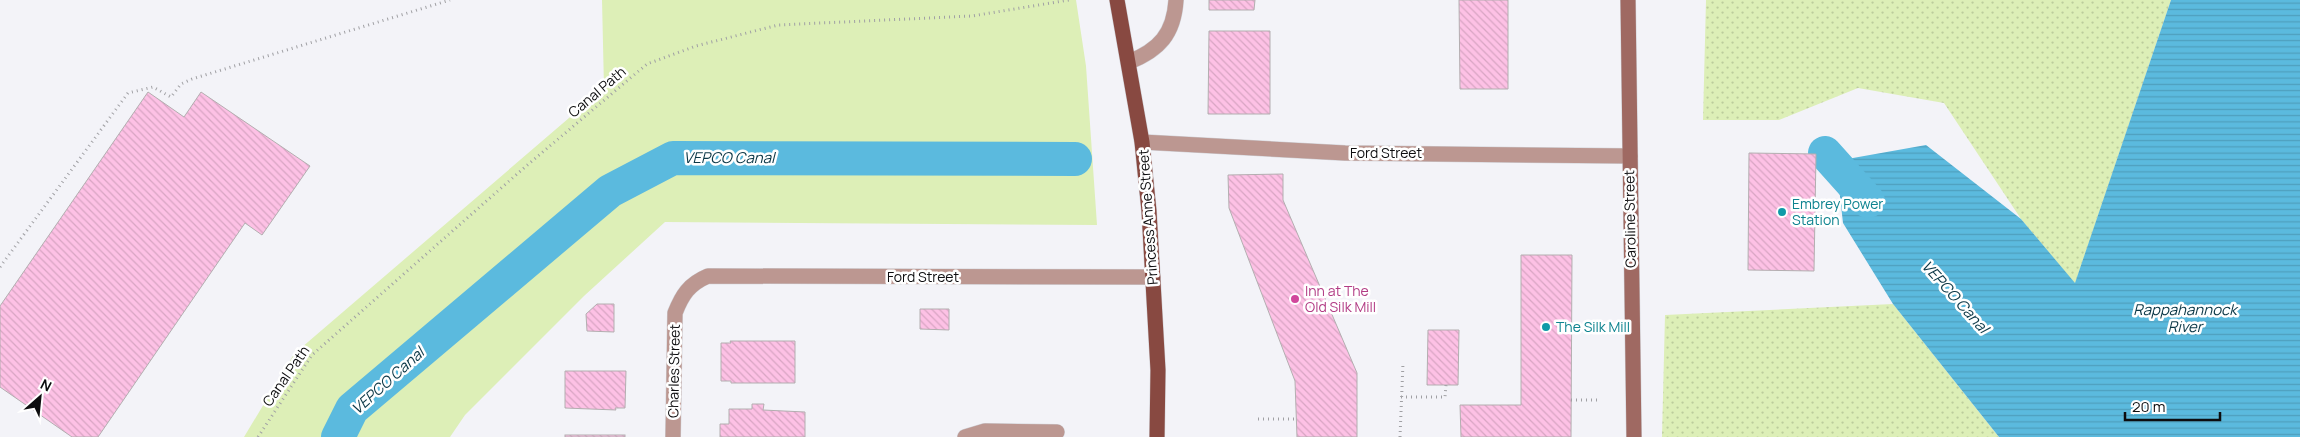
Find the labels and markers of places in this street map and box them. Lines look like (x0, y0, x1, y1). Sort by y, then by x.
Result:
place label: Embrey Power Station (1792, 194, 1883, 229)
marker: Embrey Power Station (1776, 206, 1788, 218)
place label: Inn at The Old Silk Mill (1305, 281, 1376, 316)
marker: Inn at The Old Silk Mill (1289, 293, 1301, 305)
place label: The Silk Mill (1556, 317, 1630, 336)
marker: The Silk Mill (1540, 321, 1552, 333)

